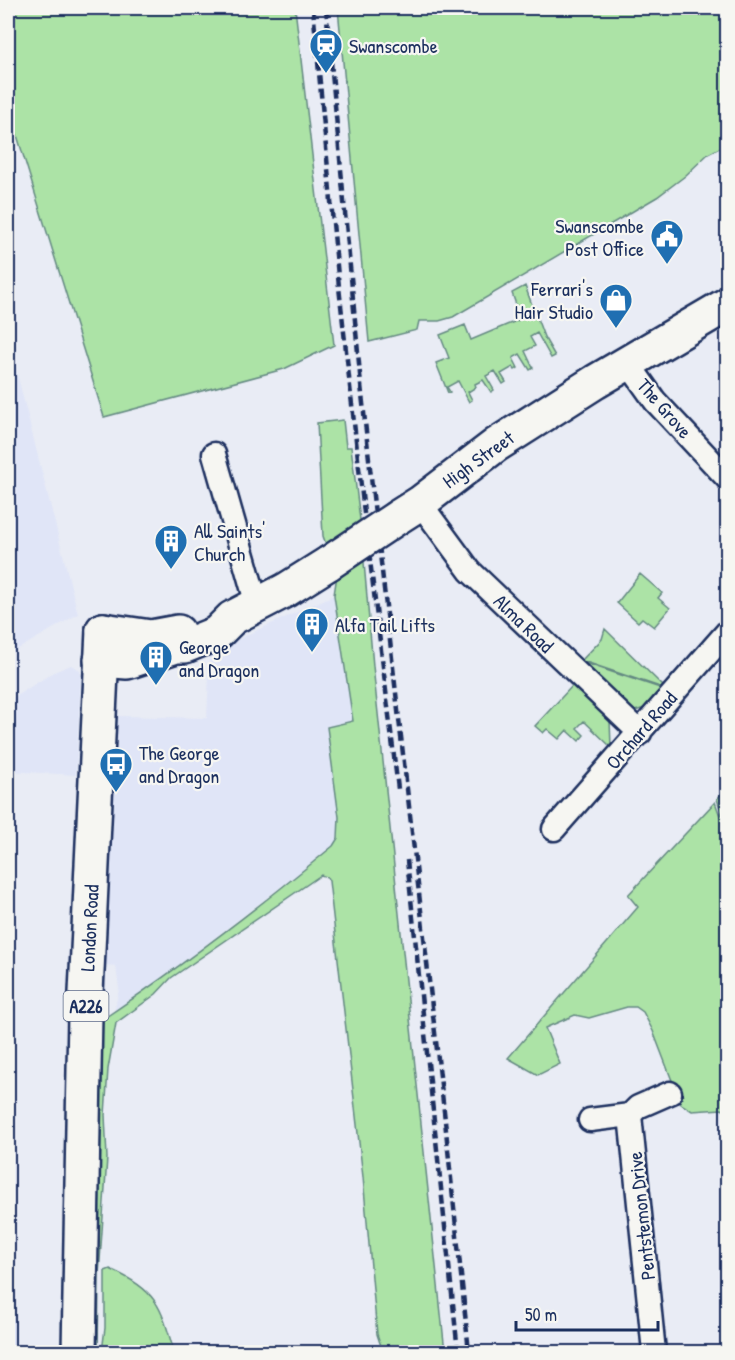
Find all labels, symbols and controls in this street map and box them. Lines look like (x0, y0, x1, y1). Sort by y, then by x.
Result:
station icon: Swanscombe (308, 27, 344, 74)
place label: Swanscombe (349, 32, 438, 59)
place label: Swanscombe Post Office (555, 212, 644, 262)
public building icon: Swanscombe Post Office (649, 218, 685, 265)
place label: Ferrari's Hair Studio (515, 275, 593, 325)
shop icon: Ferrari's Hair Studio (598, 282, 634, 329)
street label: The Grove (631, 372, 699, 444)
street label: High Street (437, 423, 520, 494)
place label: All Saints' Church (194, 517, 265, 567)
building icon: All Saints' Church (153, 523, 189, 570)
street label: Alma Road (488, 588, 560, 659)
building icon: Alfa Tail Lifts (294, 606, 330, 653)
place label: Alfa Tail Lifts (335, 611, 435, 638)
place label: George and Dragon (179, 633, 259, 683)
building icon: George and Dragon (138, 639, 174, 686)
street label: Orchard Road (599, 685, 683, 775)
place label: The George and Dragon (139, 739, 220, 789)
bus stop icon: The George and Dragon (98, 746, 134, 793)
street label: London Road (73, 884, 105, 972)
road number: A226 (64, 991, 109, 1021)
street label: Pentstemon Drive (621, 1150, 661, 1282)
scale bar (516, 1294, 658, 1332)
text: 50 m (525, 1302, 557, 1327)

